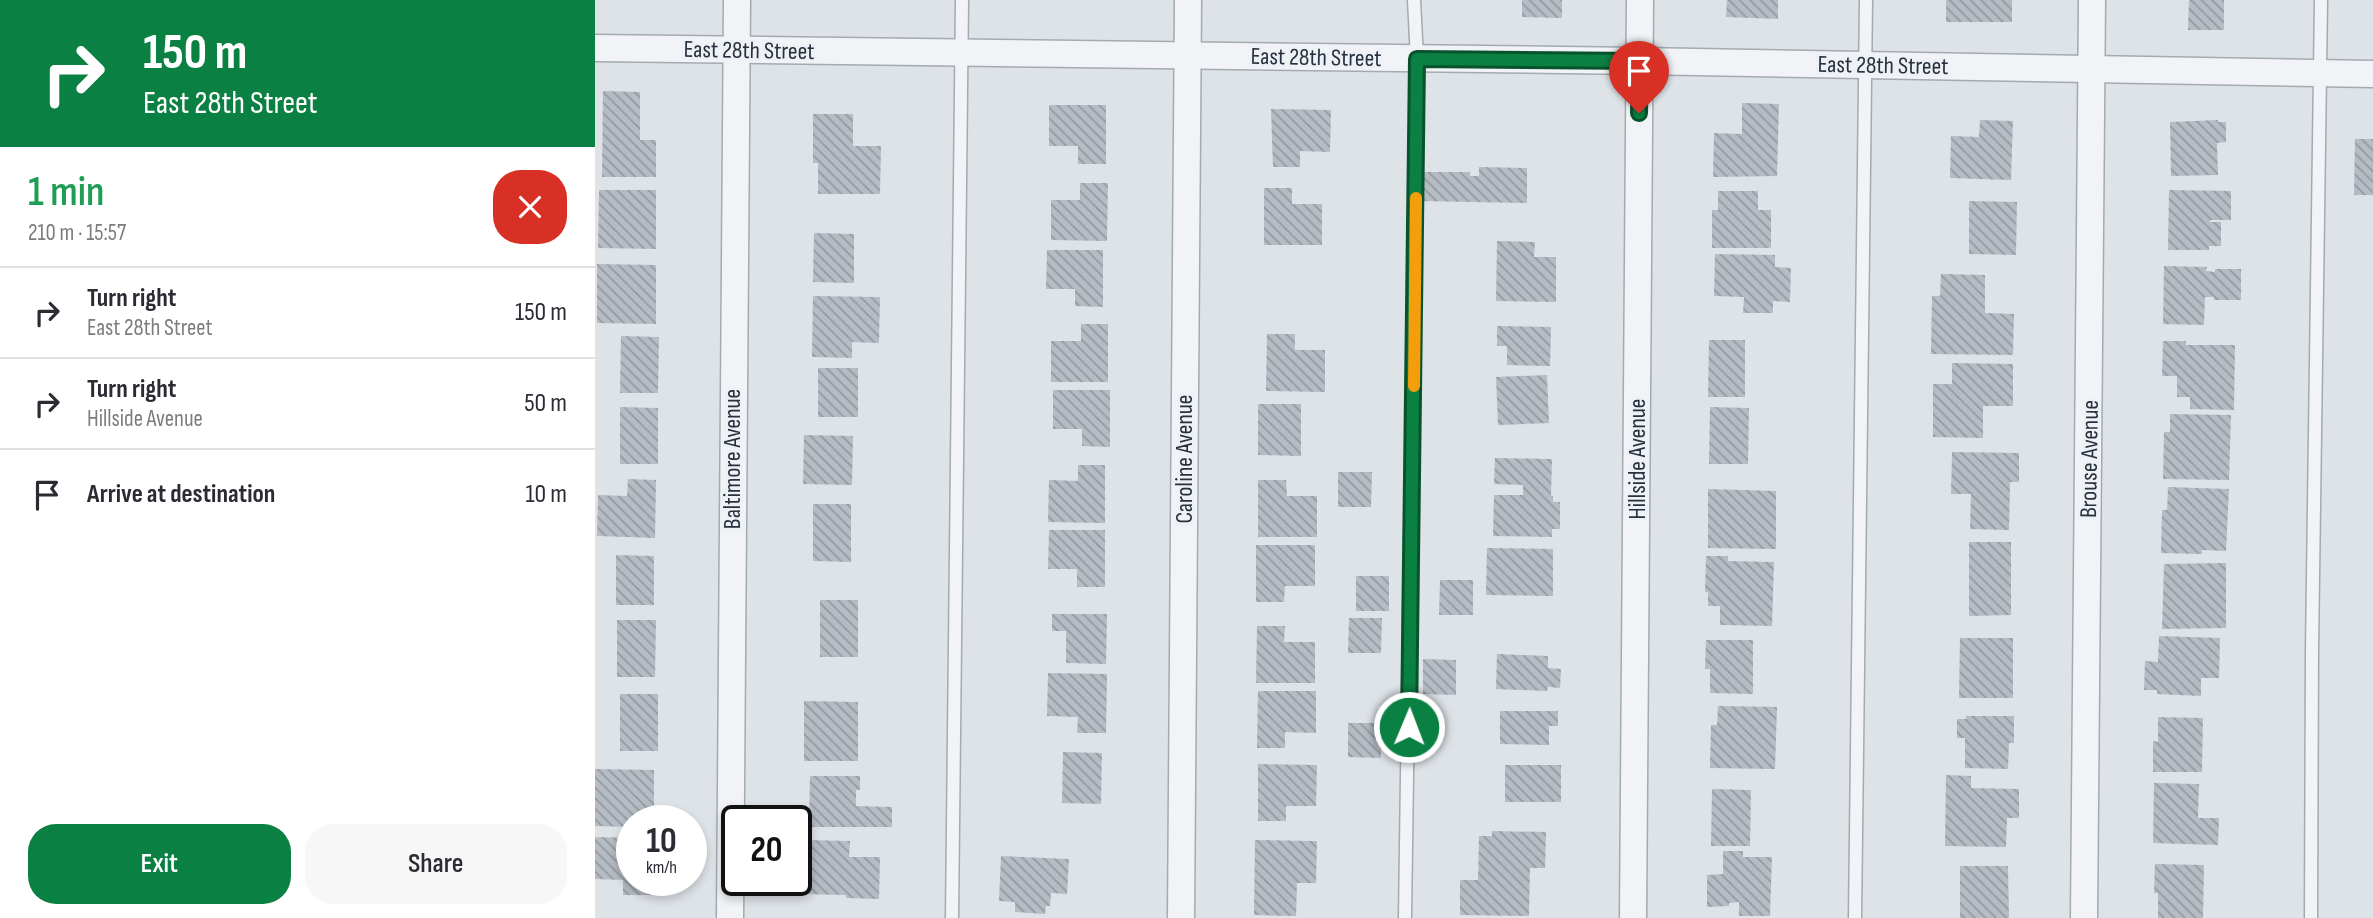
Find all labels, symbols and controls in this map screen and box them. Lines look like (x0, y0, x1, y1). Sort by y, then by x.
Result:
text: 150 m (143, 24, 247, 83)
icon: right (28, 28, 119, 119)
street label: East 28th Street (683, 35, 815, 66)
pin (1609, 41, 1669, 113)
street label: East 28th Street (1250, 42, 1382, 73)
street label: East 28th Street (1817, 50, 1949, 81)
icon: arrive (1620, 52, 1658, 90)
text: East 28th Street (143, 84, 318, 123)
text: 1 min (28, 167, 104, 218)
button: close (493, 170, 567, 244)
text: 210 m · 15:57 (28, 219, 126, 247)
text: Turn right (87, 283, 176, 314)
icon: right (28, 294, 66, 332)
text: 150 m (515, 297, 567, 328)
text: East 28th Street (87, 314, 213, 342)
text: Turn right (87, 374, 176, 405)
icon: right (28, 385, 66, 423)
text: 50 m (524, 388, 567, 419)
street label: Baltimore Avenue (718, 389, 747, 529)
street label: Caroline Avenue (1170, 395, 1199, 523)
street label: Hillside Avenue (1623, 399, 1652, 519)
street label: Brouse Avenue (2074, 400, 2105, 518)
text: Hillside Avenue (87, 405, 203, 433)
icon: arrive (28, 476, 66, 514)
text: Arrive at destination (87, 479, 275, 510)
text: 10 m (525, 479, 567, 510)
position arrow (1372, 690, 1446, 764)
speed limit sign: 20 (721, 805, 812, 896)
text: 10 (646, 820, 677, 863)
button: Exit (28, 824, 291, 904)
button: Share (305, 824, 567, 904)
text: km/h (646, 857, 677, 878)

